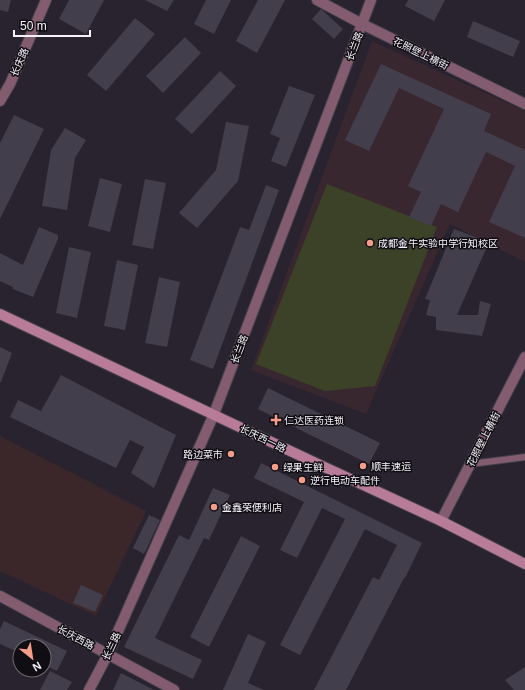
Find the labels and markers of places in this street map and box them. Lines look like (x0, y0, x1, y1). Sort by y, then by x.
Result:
marker: 成都金牛实验中学行知校区 (365, 238, 375, 248)
place label: 成都金牛实验中学行知校区 (378, 238, 498, 249)
marker: 仁达医药连锁 (271, 415, 281, 425)
place label: 仁达医药连锁 (284, 415, 344, 426)
place label: 路边菜市 (183, 449, 223, 460)
marker: 路边菜市 (226, 449, 236, 459)
marker: 顺丰速运 (358, 461, 368, 471)
place label: 顺丰速运 (371, 461, 411, 472)
marker: 绿果生鲜 (270, 462, 280, 472)
place label: 绿果生鲜 (283, 462, 323, 473)
marker: 逆行电动车配件 (297, 475, 307, 485)
place label: 逆行电动车配件 (310, 475, 380, 486)
marker: 金鑫荣便利店 (209, 502, 219, 512)
place label: 金鑫荣便利店 (222, 502, 282, 513)

